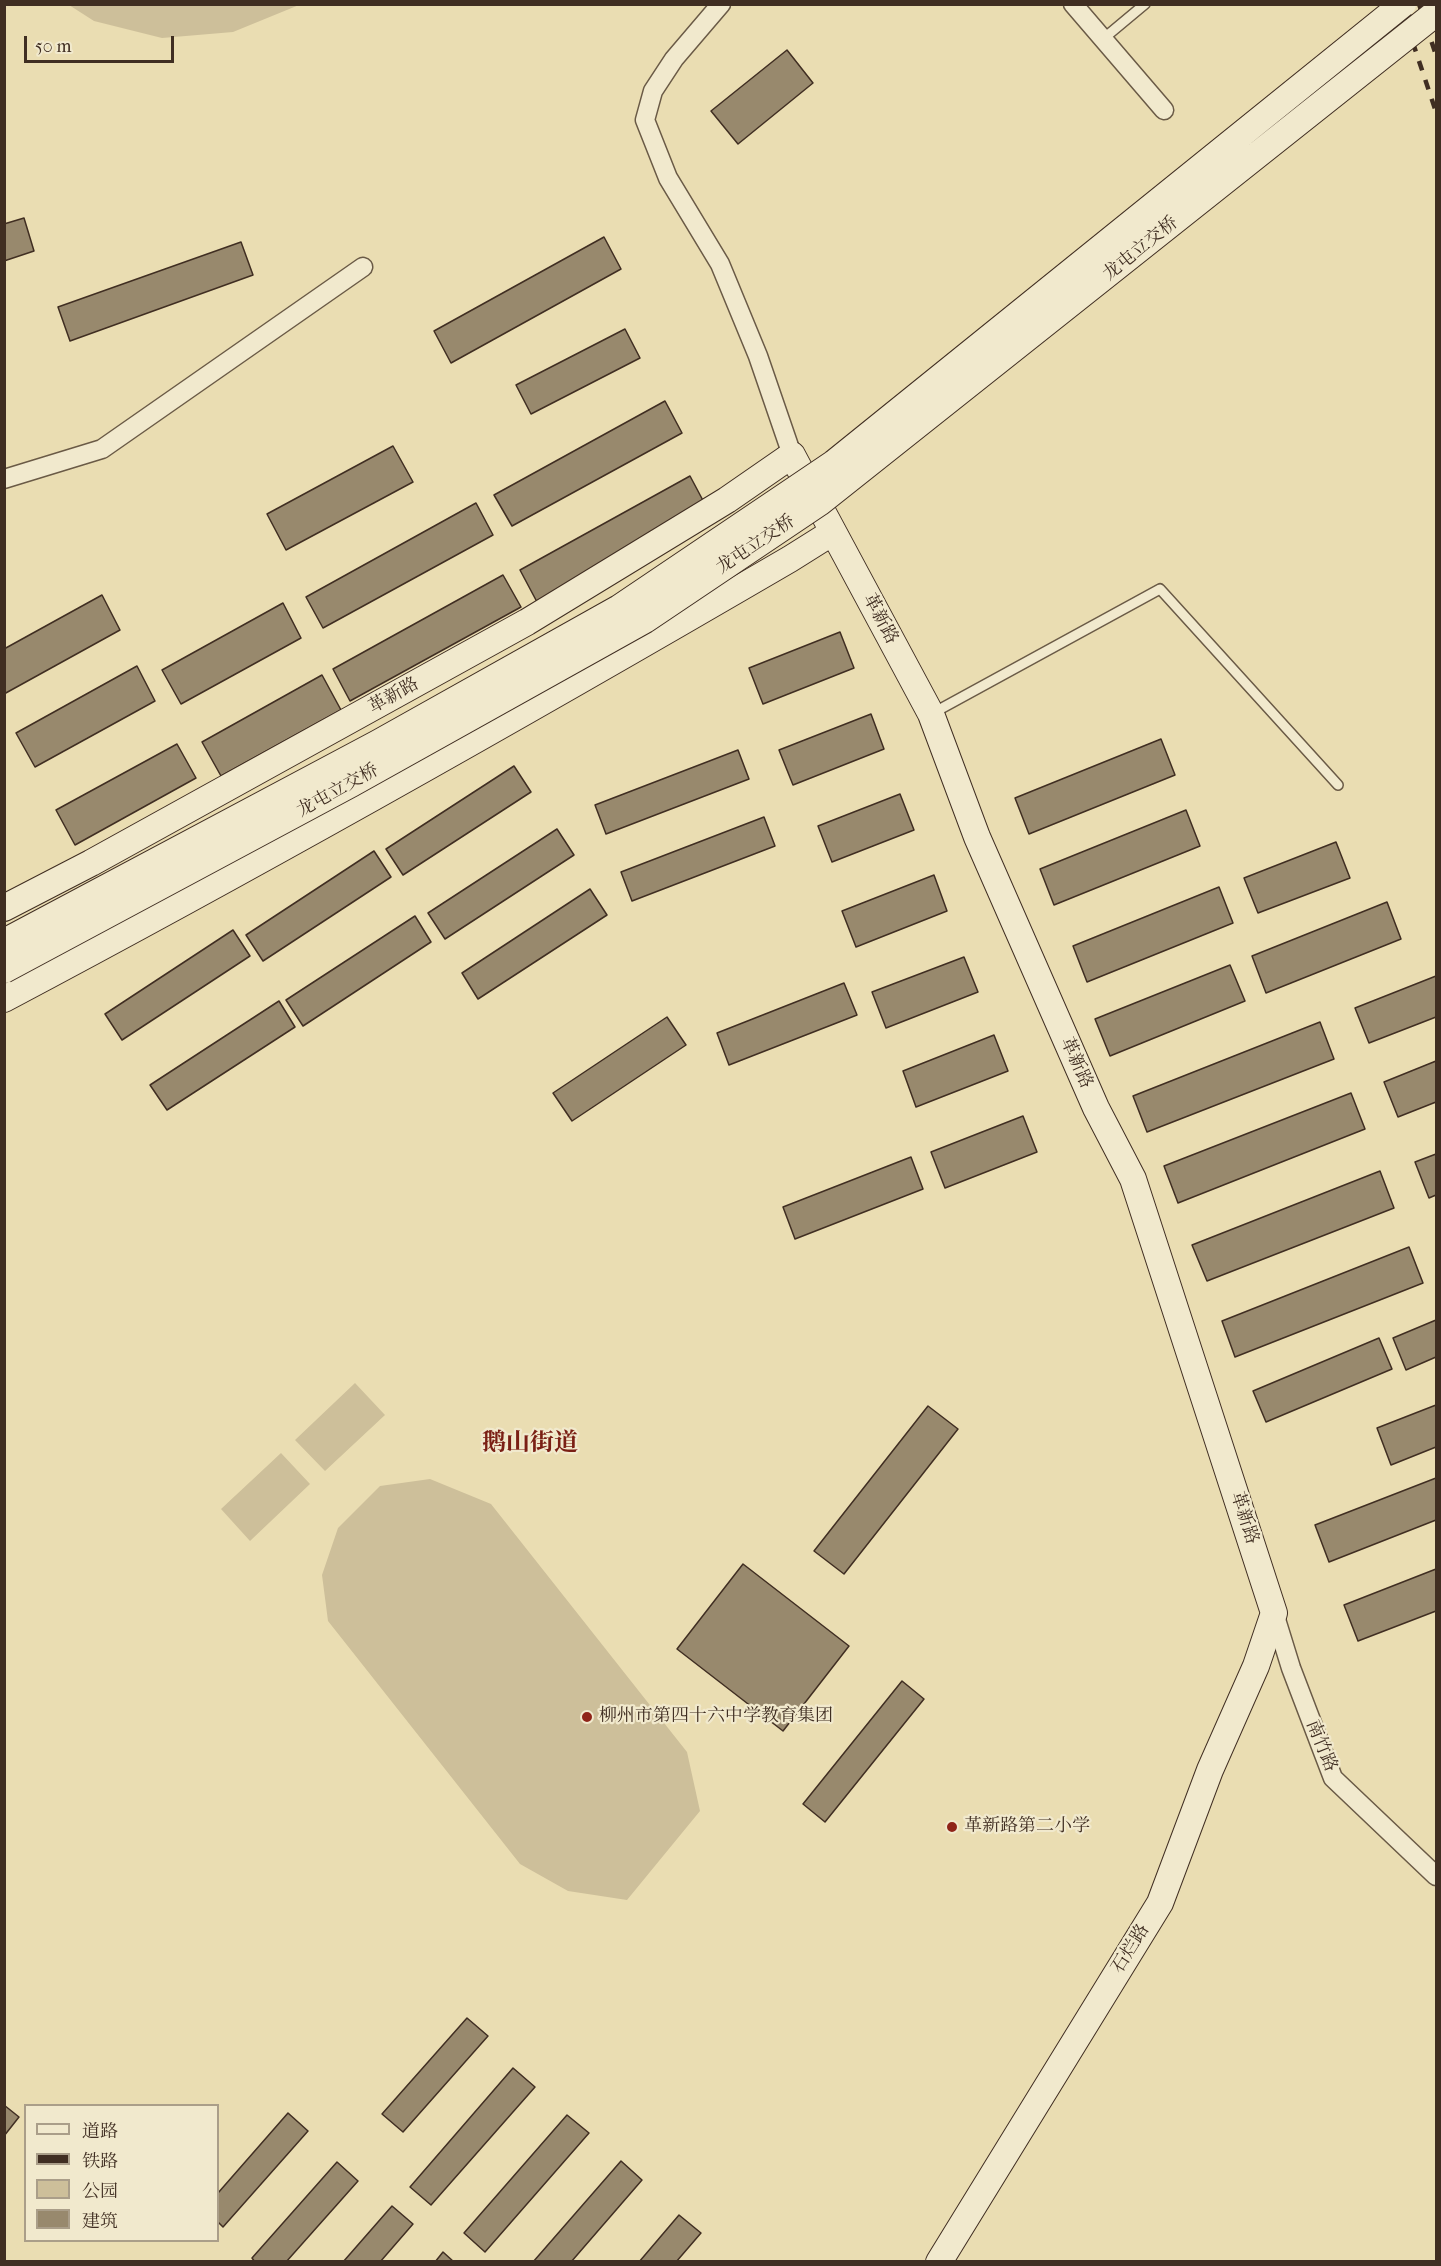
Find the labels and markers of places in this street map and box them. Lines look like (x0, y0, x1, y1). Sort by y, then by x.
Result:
place label: 柳州市第四十六中学教育集团 (599, 1706, 833, 1728)
marker: 柳州市第四十六中学教育集团 (580, 1710, 594, 1724)
place label: 革新路第二小学 (964, 1816, 1090, 1838)
marker: 革新路第二小学 (945, 1820, 959, 1834)

